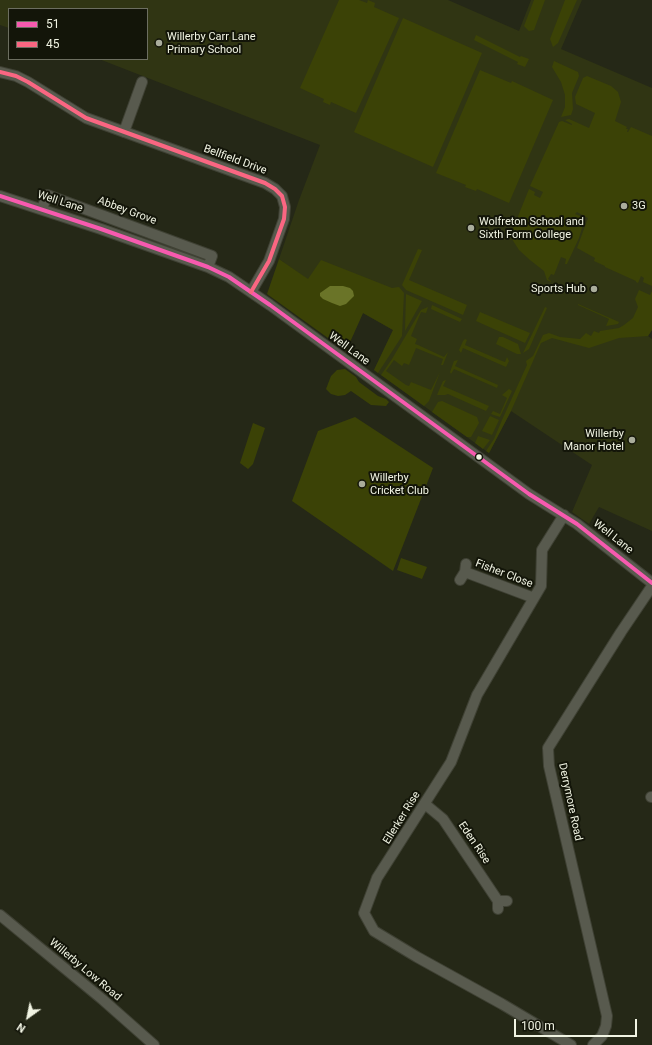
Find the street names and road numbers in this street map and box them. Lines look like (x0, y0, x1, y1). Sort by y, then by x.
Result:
street label: Bellfield Drive (202, 142, 268, 178)
street label: Well Lane (35, 188, 85, 216)
street label: Abbey Grove (96, 194, 158, 228)
street label: Well Lane (326, 330, 372, 368)
street label: Well Lane (590, 517, 636, 557)
street label: Fisher Close (473, 557, 535, 591)
street label: Derrymore Road (555, 762, 585, 842)
street label: Ellerker Rise (381, 789, 423, 847)
street label: Eden Rise (455, 819, 493, 867)
street label: Willerby Low Road (46, 936, 124, 1004)

